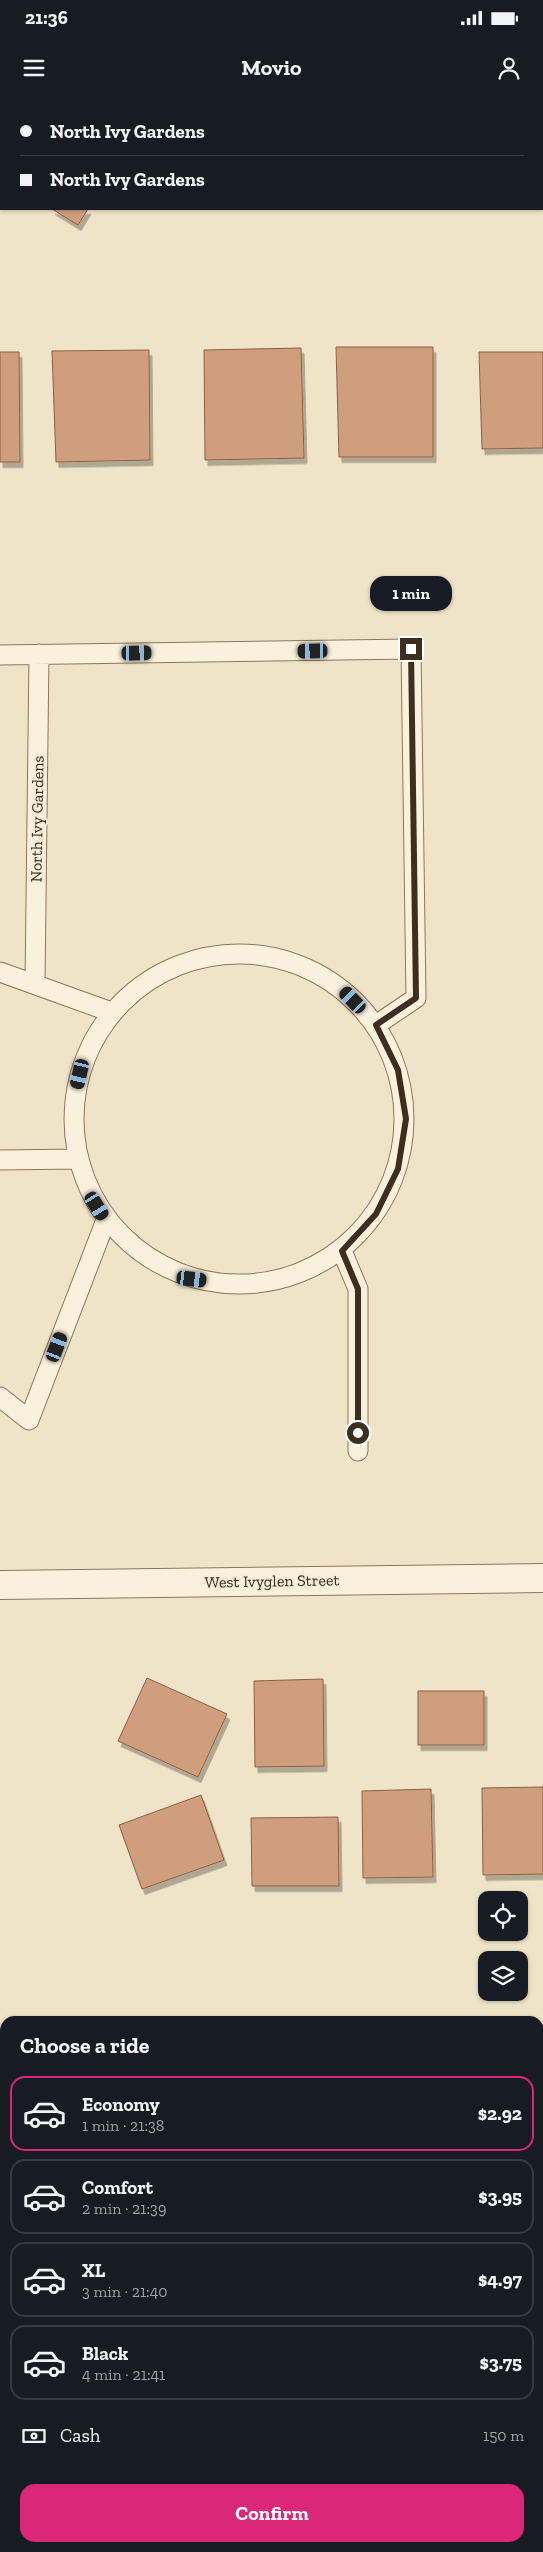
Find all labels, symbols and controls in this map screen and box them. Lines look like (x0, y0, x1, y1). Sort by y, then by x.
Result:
text: 21:36 (25, 6, 68, 29)
icon: menu (20, 54, 48, 82)
text: Movio (241, 54, 302, 81)
icon: person (495, 54, 523, 82)
text: North Ivy Gardens (50, 120, 205, 143)
text: North Ivy Gardens (50, 168, 205, 191)
callout: 1 min (370, 576, 452, 612)
text: 1 min (392, 584, 430, 603)
route end (400, 638, 422, 660)
car (297, 643, 328, 659)
car (121, 645, 152, 661)
street label: North Ivy Gardens (26, 755, 48, 883)
car (337, 984, 368, 1016)
car (69, 1058, 90, 1090)
car (82, 1189, 111, 1223)
car (176, 1270, 207, 1288)
car (44, 1330, 69, 1364)
route start (347, 1422, 369, 1444)
street label: West Ivyglen Street (205, 1570, 339, 1592)
map controls (478, 1891, 528, 2001)
button: locate (478, 1891, 528, 1941)
button: layers (478, 1951, 528, 2001)
text: Choose a ride (20, 2032, 150, 2059)
icon: car (22, 2091, 67, 2136)
text: Economy (82, 2093, 160, 2116)
text: $2.92 (478, 2102, 522, 2125)
text: 1 min · 21:38 (82, 2116, 164, 2135)
icon: car (22, 2174, 67, 2219)
text: Comfort (82, 2176, 153, 2199)
text: $3.95 (478, 2185, 522, 2208)
text: 2 min · 21:39 (82, 2199, 166, 2218)
icon: car (22, 2257, 67, 2302)
text: XL (82, 2259, 105, 2282)
text: $4.97 (478, 2268, 522, 2291)
text: 3 min · 21:40 (82, 2282, 168, 2301)
icon: car (22, 2340, 67, 2385)
text: Black (82, 2342, 128, 2365)
text: $3.75 (479, 2351, 522, 2374)
text: 4 min · 21:41 (82, 2365, 165, 2384)
icon: cash (20, 2422, 48, 2450)
text: Cash (60, 2424, 100, 2447)
text: 150 m (483, 2426, 524, 2445)
button: Confirm (20, 2484, 524, 2542)

